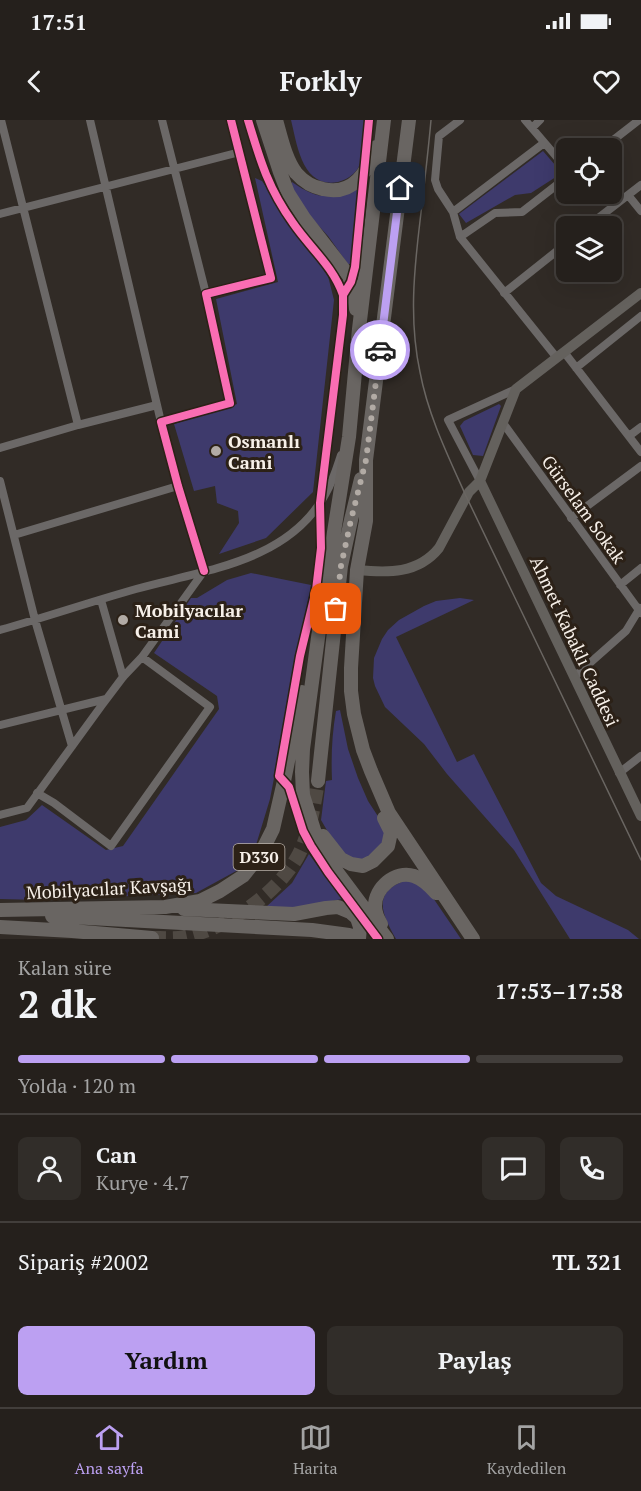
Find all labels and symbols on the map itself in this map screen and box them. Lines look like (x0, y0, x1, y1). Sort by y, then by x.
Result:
pin (374, 162, 425, 213)
courier (350, 320, 410, 380)
place label: Osmanlı Cami (228, 429, 300, 474)
marker: Osmanlı Cami (209, 444, 223, 458)
street label: Gürselam Sokak (537, 450, 632, 568)
street label: Ahmet Kabaklı Caddesi (525, 552, 625, 730)
pin (310, 583, 361, 634)
place label: Mobilyacılar Cami (135, 598, 243, 643)
marker: Mobilyacılar Cami (116, 613, 130, 627)
road number: D330 (234, 844, 284, 870)
street label: Mobilyacılar Kavşağı (26, 872, 192, 904)

